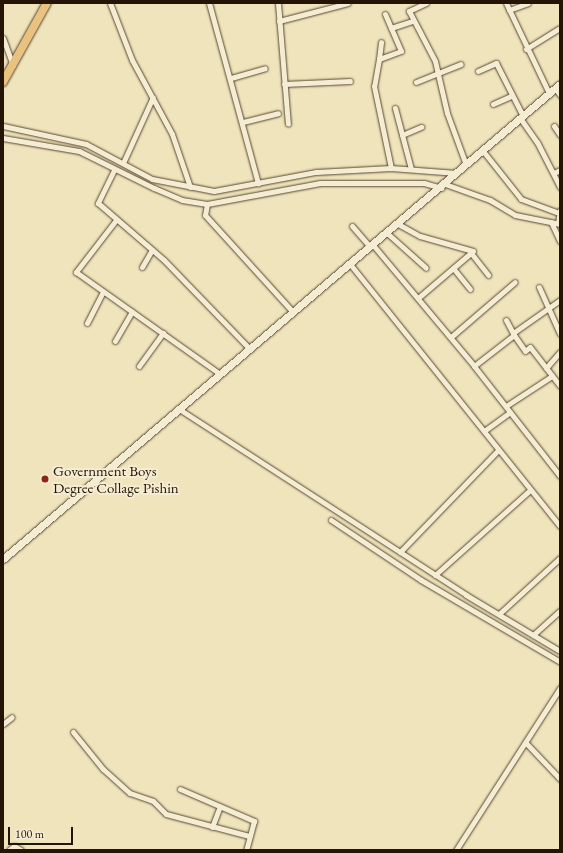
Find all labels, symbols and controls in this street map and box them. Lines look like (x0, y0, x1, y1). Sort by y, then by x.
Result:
place label: Government Boys Degree Collage Pishin (53, 461, 179, 496)
marker: Government Boys Degree Collage Pishin (40, 474, 50, 484)
scale bar (10, 819, 75, 845)
text: 100 m (15, 826, 44, 842)

